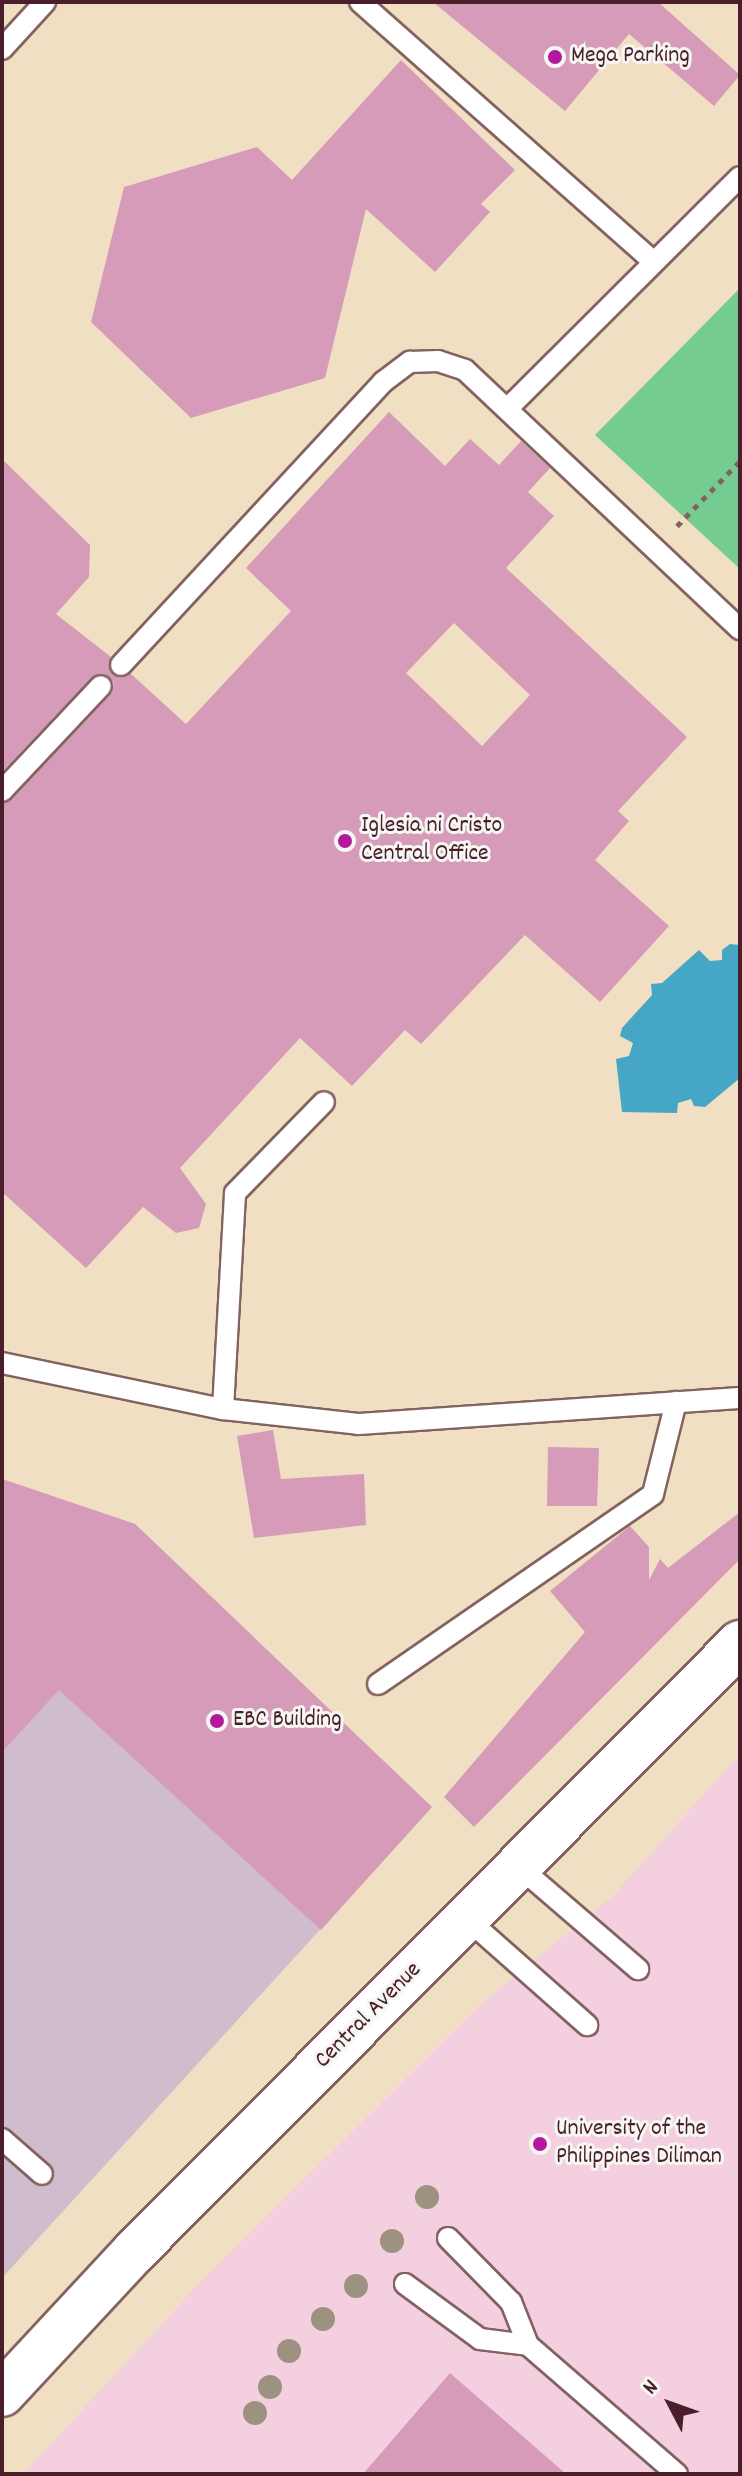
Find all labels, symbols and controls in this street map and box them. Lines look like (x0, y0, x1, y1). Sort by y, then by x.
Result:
place label: Mega Parking (571, 43, 690, 71)
marker: Mega Parking (546, 48, 564, 66)
place label: Iglesia ni Cristo Central Office (361, 813, 502, 869)
marker: Iglesia ni Cristo Central Office (336, 832, 354, 850)
place label: EBC Building (233, 1707, 342, 1735)
marker: EBC Building (208, 1712, 226, 1730)
street label: Central Avenue (310, 1957, 428, 2075)
place label: University of the Philippines Diliman (556, 2116, 722, 2172)
marker: University of the Philippines Diliman (531, 2135, 549, 2153)
north arrow (630, 2364, 710, 2444)
text: N (636, 2374, 667, 2402)

